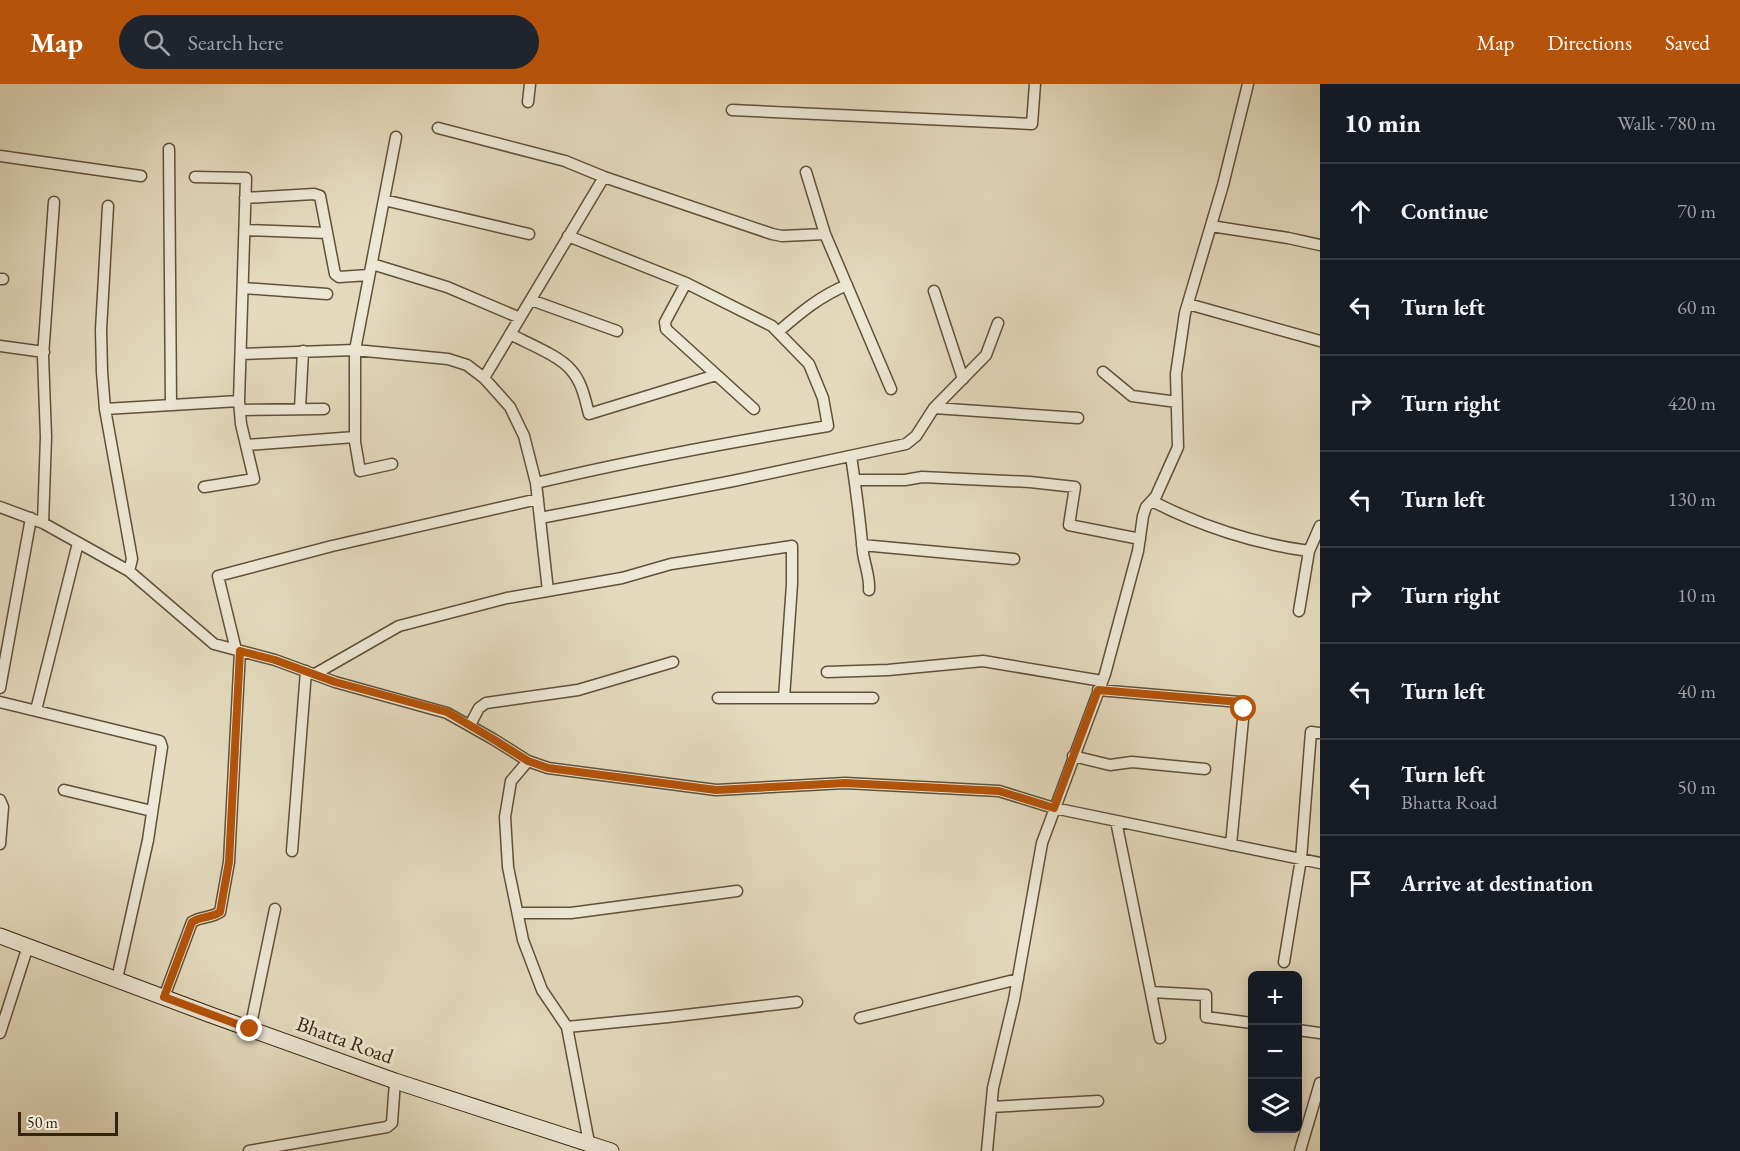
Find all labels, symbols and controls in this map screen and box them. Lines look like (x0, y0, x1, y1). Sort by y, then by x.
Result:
search box (119, 15, 539, 69)
text: Map (30, 24, 83, 60)
icon: search (140, 26, 173, 59)
text: Search here (188, 28, 283, 57)
text: Map (1477, 29, 1514, 56)
text: Directions (1547, 29, 1632, 56)
text: Saved (1665, 29, 1710, 56)
text: 10 min (1344, 106, 1421, 140)
text: Walk · 780 m (1617, 110, 1716, 136)
icon: ahead (1344, 195, 1377, 228)
text: Continue (1401, 197, 1488, 226)
text: 70 m (1677, 198, 1716, 224)
icon: left (1344, 291, 1377, 324)
text: Turn left (1401, 293, 1485, 322)
text: 60 m (1677, 294, 1716, 320)
icon: right (1344, 387, 1377, 420)
text: Turn right (1401, 389, 1500, 418)
text: 420 m (1668, 390, 1716, 416)
icon: left (1344, 483, 1377, 516)
text: Turn left (1401, 485, 1485, 514)
text: 130 m (1668, 486, 1716, 512)
icon: right (1344, 579, 1377, 612)
text: Turn right (1401, 581, 1500, 610)
text: 10 m (1677, 582, 1716, 608)
icon: left (1344, 675, 1377, 708)
text: Turn left (1401, 677, 1485, 706)
text: 40 m (1677, 678, 1716, 704)
route start (1230, 695, 1256, 721)
text: Turn left (1401, 760, 1485, 789)
icon: left (1344, 771, 1377, 804)
text: 50 m (1677, 774, 1716, 800)
text: Bhatta Road (1401, 789, 1497, 815)
icon: arrive (1344, 867, 1377, 900)
text: Arrive at destination (1401, 869, 1593, 898)
map controls (1248, 971, 1302, 1133)
button: + (1248, 971, 1302, 1025)
street label: Bhatta Road (293, 1010, 398, 1070)
route end (236, 1015, 262, 1041)
button: − (1248, 1025, 1302, 1079)
button: layers (1248, 1079, 1302, 1133)
scale bar (18, 1109, 118, 1136)
text: 50 m (27, 1112, 58, 1133)

